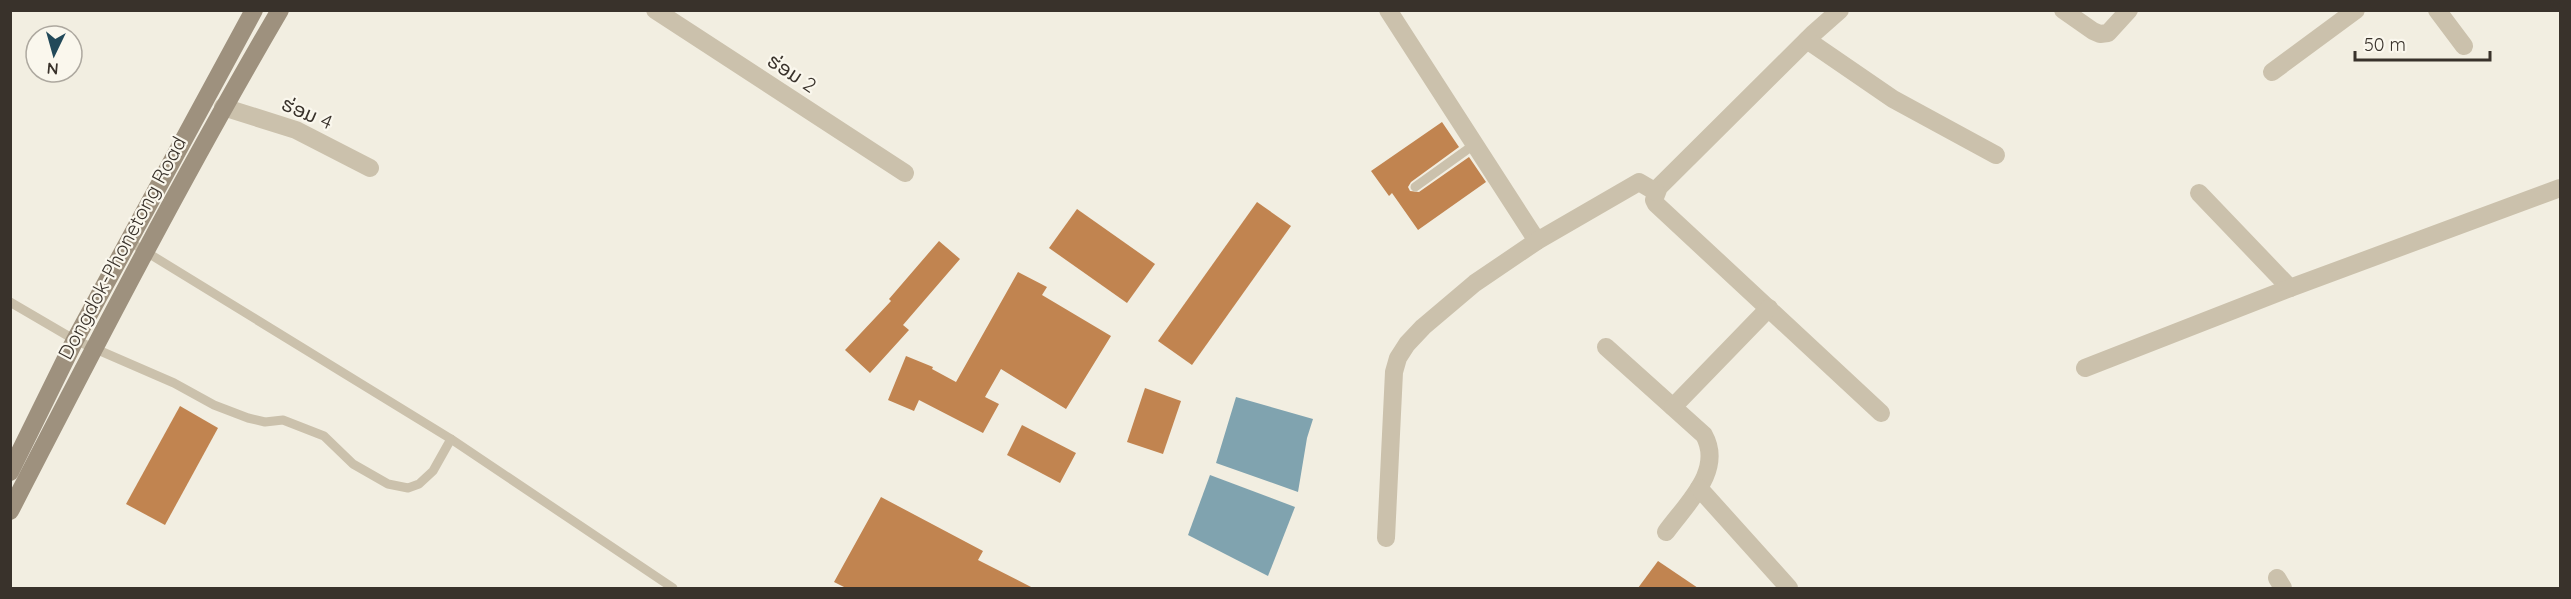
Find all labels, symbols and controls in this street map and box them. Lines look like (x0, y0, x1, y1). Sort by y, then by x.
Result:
north arrow (24, 24, 84, 84)
scale bar (2355, 24, 2490, 62)
text: 50 m (2364, 33, 2406, 56)
street label: ຮ່ອມ 2 (763, 48, 822, 98)
text: N (46, 58, 59, 79)
street label: ຮ່ອມ 4 (278, 91, 336, 134)
street label: Dongdok-Phonetong Road (52, 132, 191, 364)

